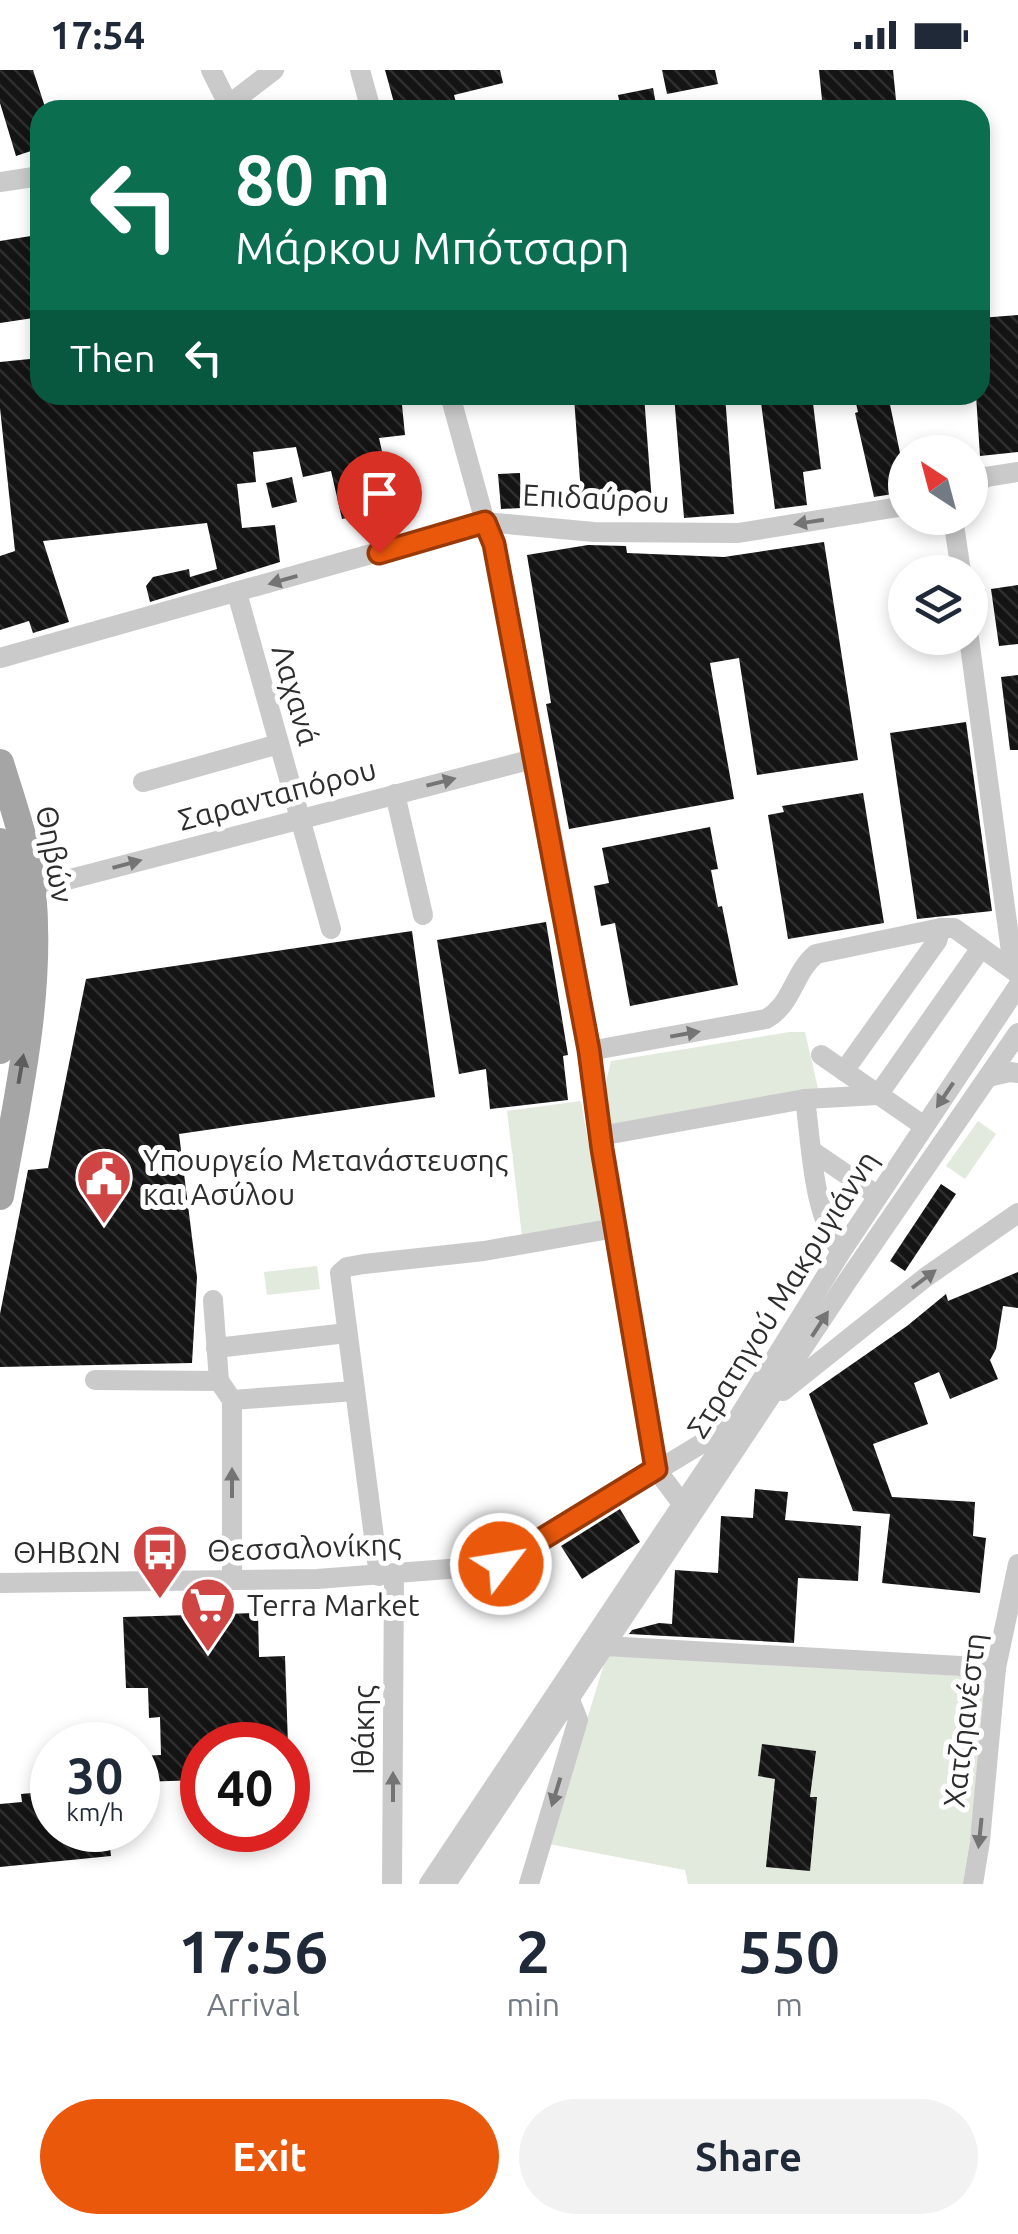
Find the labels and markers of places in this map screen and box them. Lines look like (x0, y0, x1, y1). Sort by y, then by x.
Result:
pin (337, 451, 422, 554)
place label: Υπουργείο Μετανάστευσης και Ασύλου (143, 1143, 509, 1211)
public building icon: Υπουργείο Μετανάστευσης και Ασύλου (74, 1147, 134, 1226)
bus stop icon: ΘΗΒΩΝ (130, 1522, 190, 1601)
place label: ΘΗΒΩΝ (13, 1535, 121, 1569)
supermarket icon: Terra Market (178, 1575, 238, 1654)
place label: Terra Market (247, 1588, 420, 1622)

